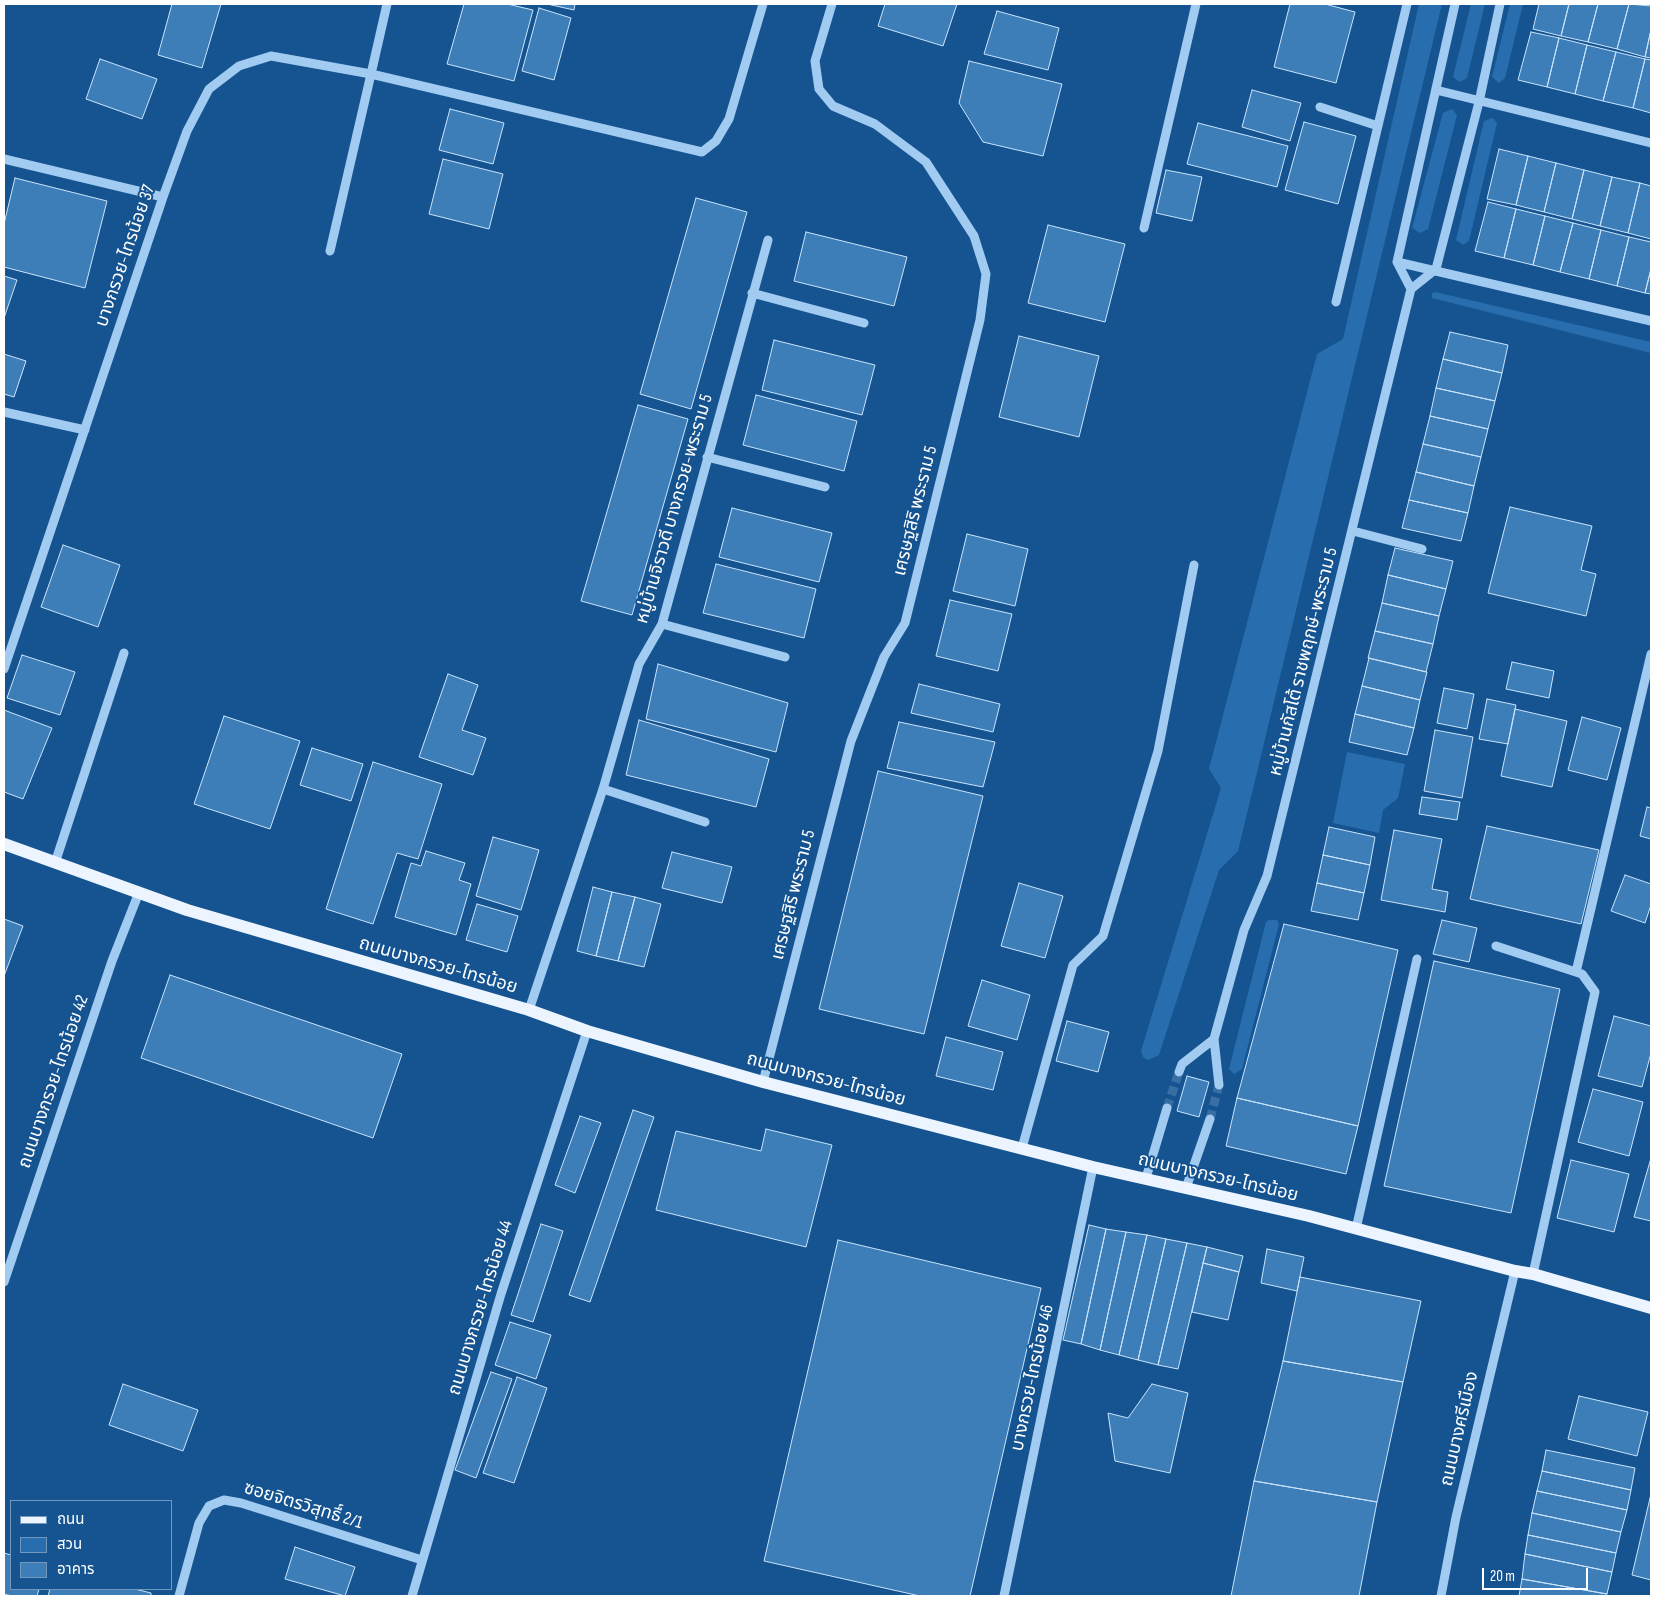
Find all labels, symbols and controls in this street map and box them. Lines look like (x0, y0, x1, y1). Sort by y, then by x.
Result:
street label: บางกรวย-ไทรน้อย 37 (92, 182, 160, 330)
street label: หมู่บ้านจิราวดี บางกรวย-พระราม 5 (632, 392, 718, 626)
street label: เศรษฐสิริ พระราม 5 (889, 444, 943, 578)
street label: หมู่บ้านกัสโต้ ราชพฤกษ์-พระราม 5 (1265, 546, 1343, 778)
street label: เศรษฐสิริ พระราม 5 (767, 828, 821, 962)
street label: ถนนบางกรวย-ไทรน้อย (356, 933, 520, 999)
street label: ถนนบางกรวย-ไทรน้อย 42 (14, 993, 94, 1171)
street label: ถนนบางกรวย-ไทรน้อย (744, 1048, 908, 1112)
street label: ถนนบางกรวย-ไทรน้อย (1136, 1149, 1300, 1207)
street label: ถนนบางกรวย-ไทรน้อย 44 (444, 1218, 518, 1398)
street label: บางกรวย-ไทรน้อย 46 (1007, 1303, 1059, 1453)
street label: ถนนบางศรีเมือง (1436, 1369, 1484, 1489)
street label: ซอยจิตรวิสุทธื์ 2/1 (241, 1478, 365, 1534)
legend (10, 1500, 172, 1590)
text: ถนน (57, 1510, 84, 1529)
text: สวน (57, 1535, 82, 1554)
scale bar (1485, 1558, 1591, 1590)
text: อาคาร (57, 1560, 94, 1579)
text: 20 m (1490, 1567, 1515, 1586)

